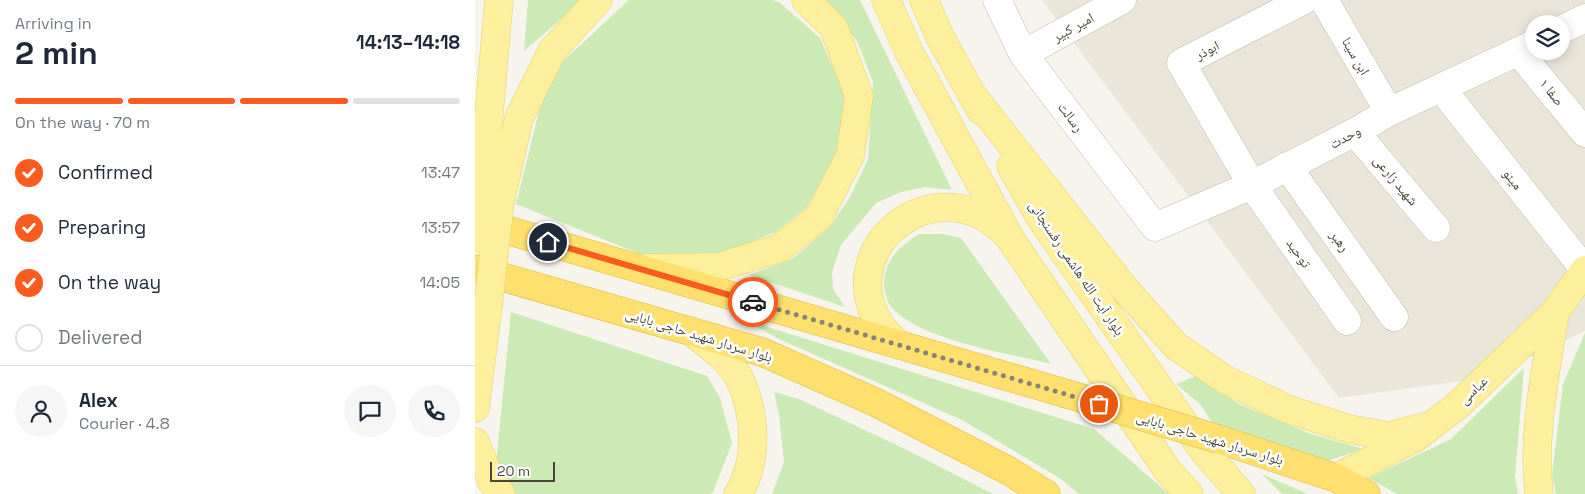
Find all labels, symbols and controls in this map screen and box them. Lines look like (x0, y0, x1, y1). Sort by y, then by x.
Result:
street label: امیر کبیر (1048, 8, 1097, 46)
text: Arriving in (15, 13, 92, 34)
map controls (1525, 15, 1570, 60)
button: layers (1525, 15, 1570, 60)
text: 14:13–14:18 (356, 30, 460, 55)
text: 2 min (15, 33, 98, 73)
street label: ابن سینا (1338, 34, 1374, 78)
street label: ابوذر (1191, 36, 1222, 64)
street label: صفا ۱ (1536, 75, 1568, 109)
street label: رسالت (1054, 99, 1088, 135)
text: On the way · 70 m (15, 112, 150, 133)
street label: وحدت (1326, 121, 1364, 153)
street label: شهید زارعی (1370, 151, 1422, 209)
icon: check (15, 159, 43, 187)
text: Confirmed (58, 160, 153, 185)
text: 13:47 (421, 162, 460, 183)
street label: مینو (1499, 165, 1527, 193)
street label: بلوار آیت الله هاشمی رفسنجانی (1025, 197, 1129, 339)
icon: check (15, 214, 43, 242)
text: Preparing (58, 215, 146, 240)
text: 13:57 (421, 217, 460, 238)
pin (527, 221, 569, 263)
street label: رهبر (1326, 226, 1354, 255)
icon: home (534, 228, 562, 256)
street label: توحید (1282, 235, 1316, 271)
icon: check (15, 269, 43, 297)
text: On the way (58, 270, 161, 295)
text: 14:05 (419, 272, 460, 293)
courier (728, 277, 778, 327)
icon: car (739, 288, 767, 316)
street label: بلوار سردار شهید حاجی بابایی (623, 304, 775, 366)
text: Delivered (58, 325, 143, 350)
street label: عباسی (1455, 372, 1491, 408)
pin (1078, 383, 1120, 425)
button: person (15, 385, 67, 437)
button: chat (344, 385, 396, 437)
button: phone (408, 385, 460, 437)
text: Alex (79, 388, 118, 413)
icon: bag (1085, 390, 1113, 418)
street label: بلوار سردار شهید حاجی بابایی (1134, 407, 1286, 469)
text: Courier · 4.8 (79, 413, 170, 434)
scale bar (490, 459, 555, 482)
text: 20 m (497, 462, 530, 480)

